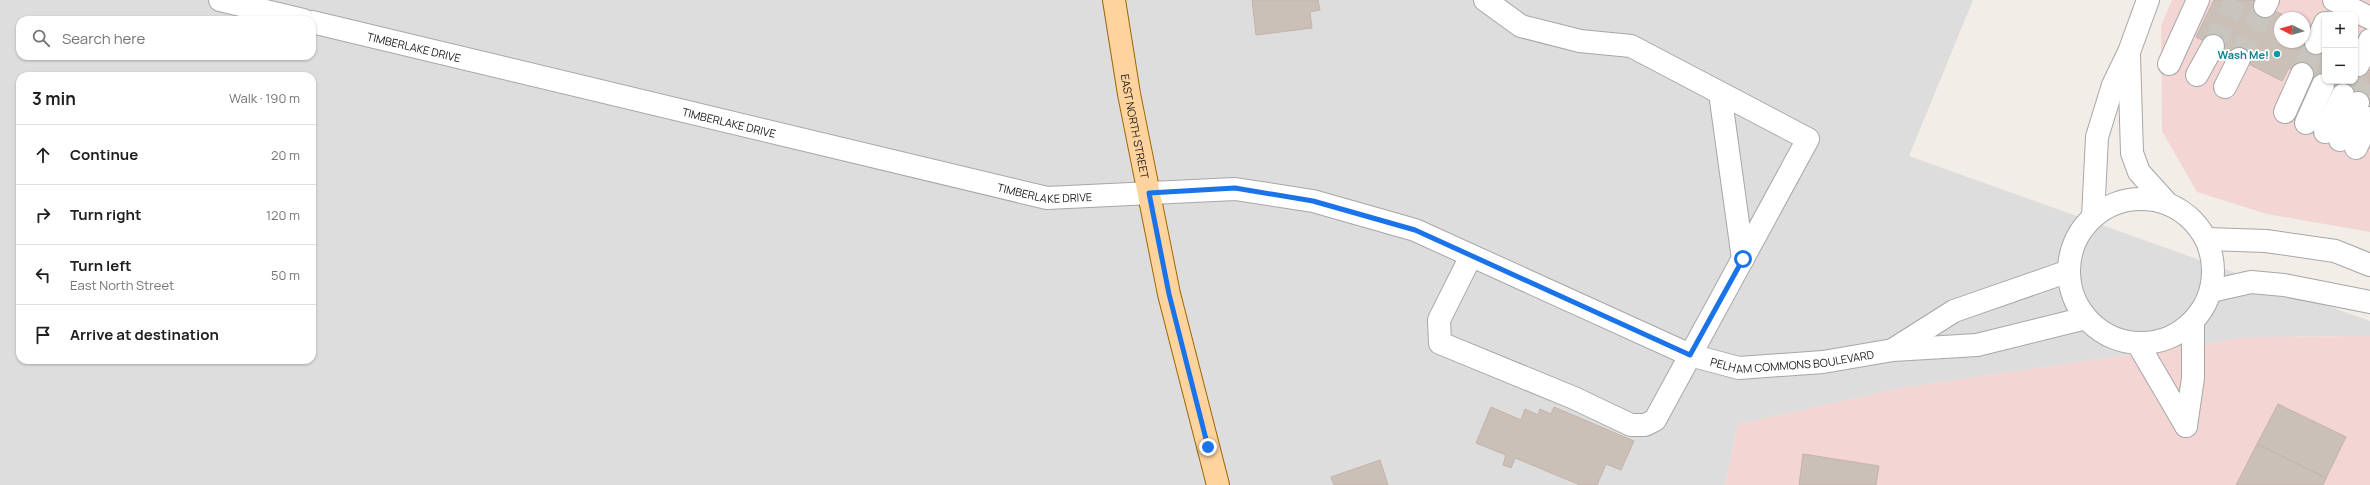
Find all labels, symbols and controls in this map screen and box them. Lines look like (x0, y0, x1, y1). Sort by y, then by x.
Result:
north arrow (2274, 12, 2310, 48)
map controls (2322, 12, 2358, 84)
button: + (2322, 12, 2358, 48)
search box (16, 16, 316, 60)
icon: search (30, 27, 52, 49)
text: Search here (62, 28, 145, 49)
street label: TIMBERLAKE DRIVE (366, 28, 462, 65)
place label: Wash Me! (2217, 47, 2269, 62)
button: − (2322, 48, 2358, 84)
marker: Wash Me! (2272, 49, 2282, 59)
street label: EAST NORTH STREET (1118, 73, 1153, 180)
text: 3 min (32, 87, 76, 110)
text: Walk · 190 m (229, 89, 300, 107)
street label: TIMBERLAKE DRIVE (681, 103, 778, 140)
icon: ahead (32, 144, 54, 166)
text: Continue (70, 144, 138, 165)
text: 20 m (271, 146, 300, 164)
street label: TIMBERLAKE DRIVE (996, 179, 1092, 205)
icon: right (32, 204, 54, 226)
text: Turn right (70, 204, 141, 225)
text: 120 m (266, 206, 300, 224)
route start (1734, 250, 1752, 268)
text: Turn left (70, 255, 132, 276)
icon: left (32, 264, 54, 286)
text: 50 m (271, 266, 300, 284)
text: East North Street (70, 276, 174, 294)
icon: arrive (32, 324, 54, 346)
text: Arrive at destination (70, 324, 219, 345)
street label: PELHAM COMMONS BOULEVARD (1709, 346, 1875, 376)
route end (1199, 438, 1217, 456)

